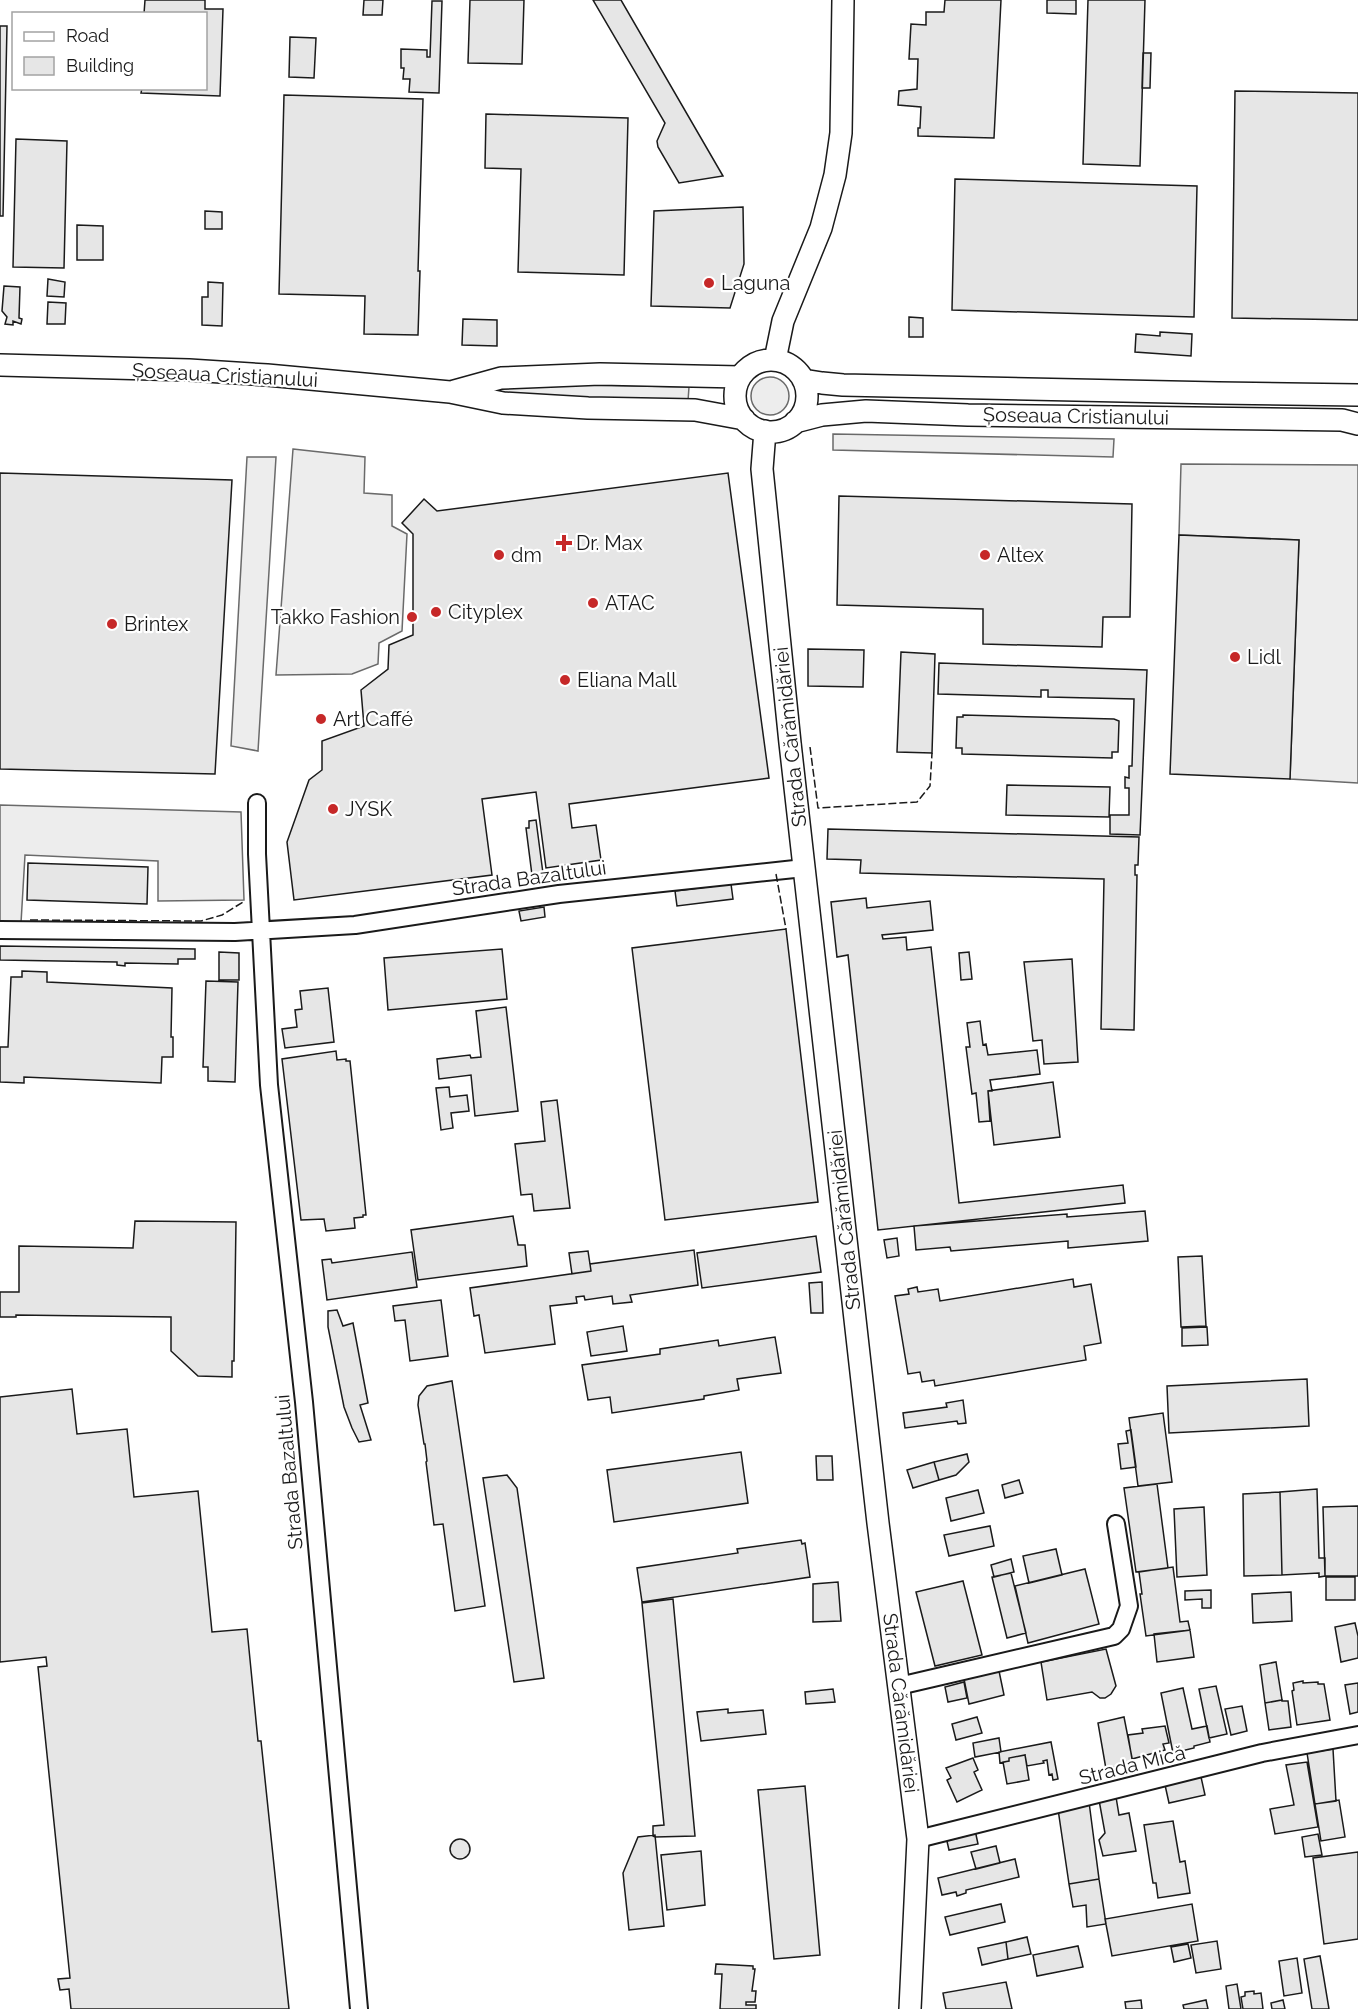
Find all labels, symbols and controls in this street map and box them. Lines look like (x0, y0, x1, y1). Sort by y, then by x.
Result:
legend (12, 12, 207, 90)
text: Road (66, 25, 109, 46)
text: Building (66, 55, 134, 76)
place label: Laguna (721, 271, 790, 295)
marker: Laguna (702, 276, 716, 290)
street label: Șoseaua Cristianului (131, 358, 319, 392)
street label: Șoseaua Cristianului (983, 402, 1169, 430)
place label: Dr. Max (576, 531, 643, 555)
marker: Dr. Max (557, 536, 571, 550)
place label: dm (511, 543, 542, 567)
place label: Altex (997, 543, 1044, 567)
marker: dm (492, 548, 506, 562)
marker: Altex (978, 548, 992, 562)
place label: ATAC (605, 591, 655, 615)
marker: ATAC (586, 596, 600, 610)
place label: Cityplex (448, 600, 523, 624)
place label: Takko Fashion (271, 605, 400, 629)
marker: Cityplex (429, 605, 443, 619)
marker: Takko Fashion (405, 610, 419, 624)
place label: Brintex (124, 612, 188, 636)
marker: Brintex (105, 617, 119, 631)
place label: Lidl (1247, 645, 1281, 669)
street label: Strada Cărămidăriei (769, 646, 811, 828)
marker: Lidl (1228, 650, 1242, 664)
place label: Eliana Mall (577, 668, 677, 692)
marker: Eliana Mall (558, 673, 572, 687)
place label: Art Caffé (333, 707, 413, 731)
marker: Art Caffé (314, 712, 328, 726)
place label: JYSK (345, 797, 392, 821)
marker: JYSK (326, 802, 340, 816)
street label: Strada Bazaltului (450, 855, 608, 901)
street label: Strada Cărămidăriei (823, 1129, 865, 1311)
street label: Strada Bazaltului (270, 1393, 308, 1551)
street label: Strada Cărămidăriei (878, 1612, 924, 1794)
street label: Strada Mică (1076, 1740, 1188, 1790)

